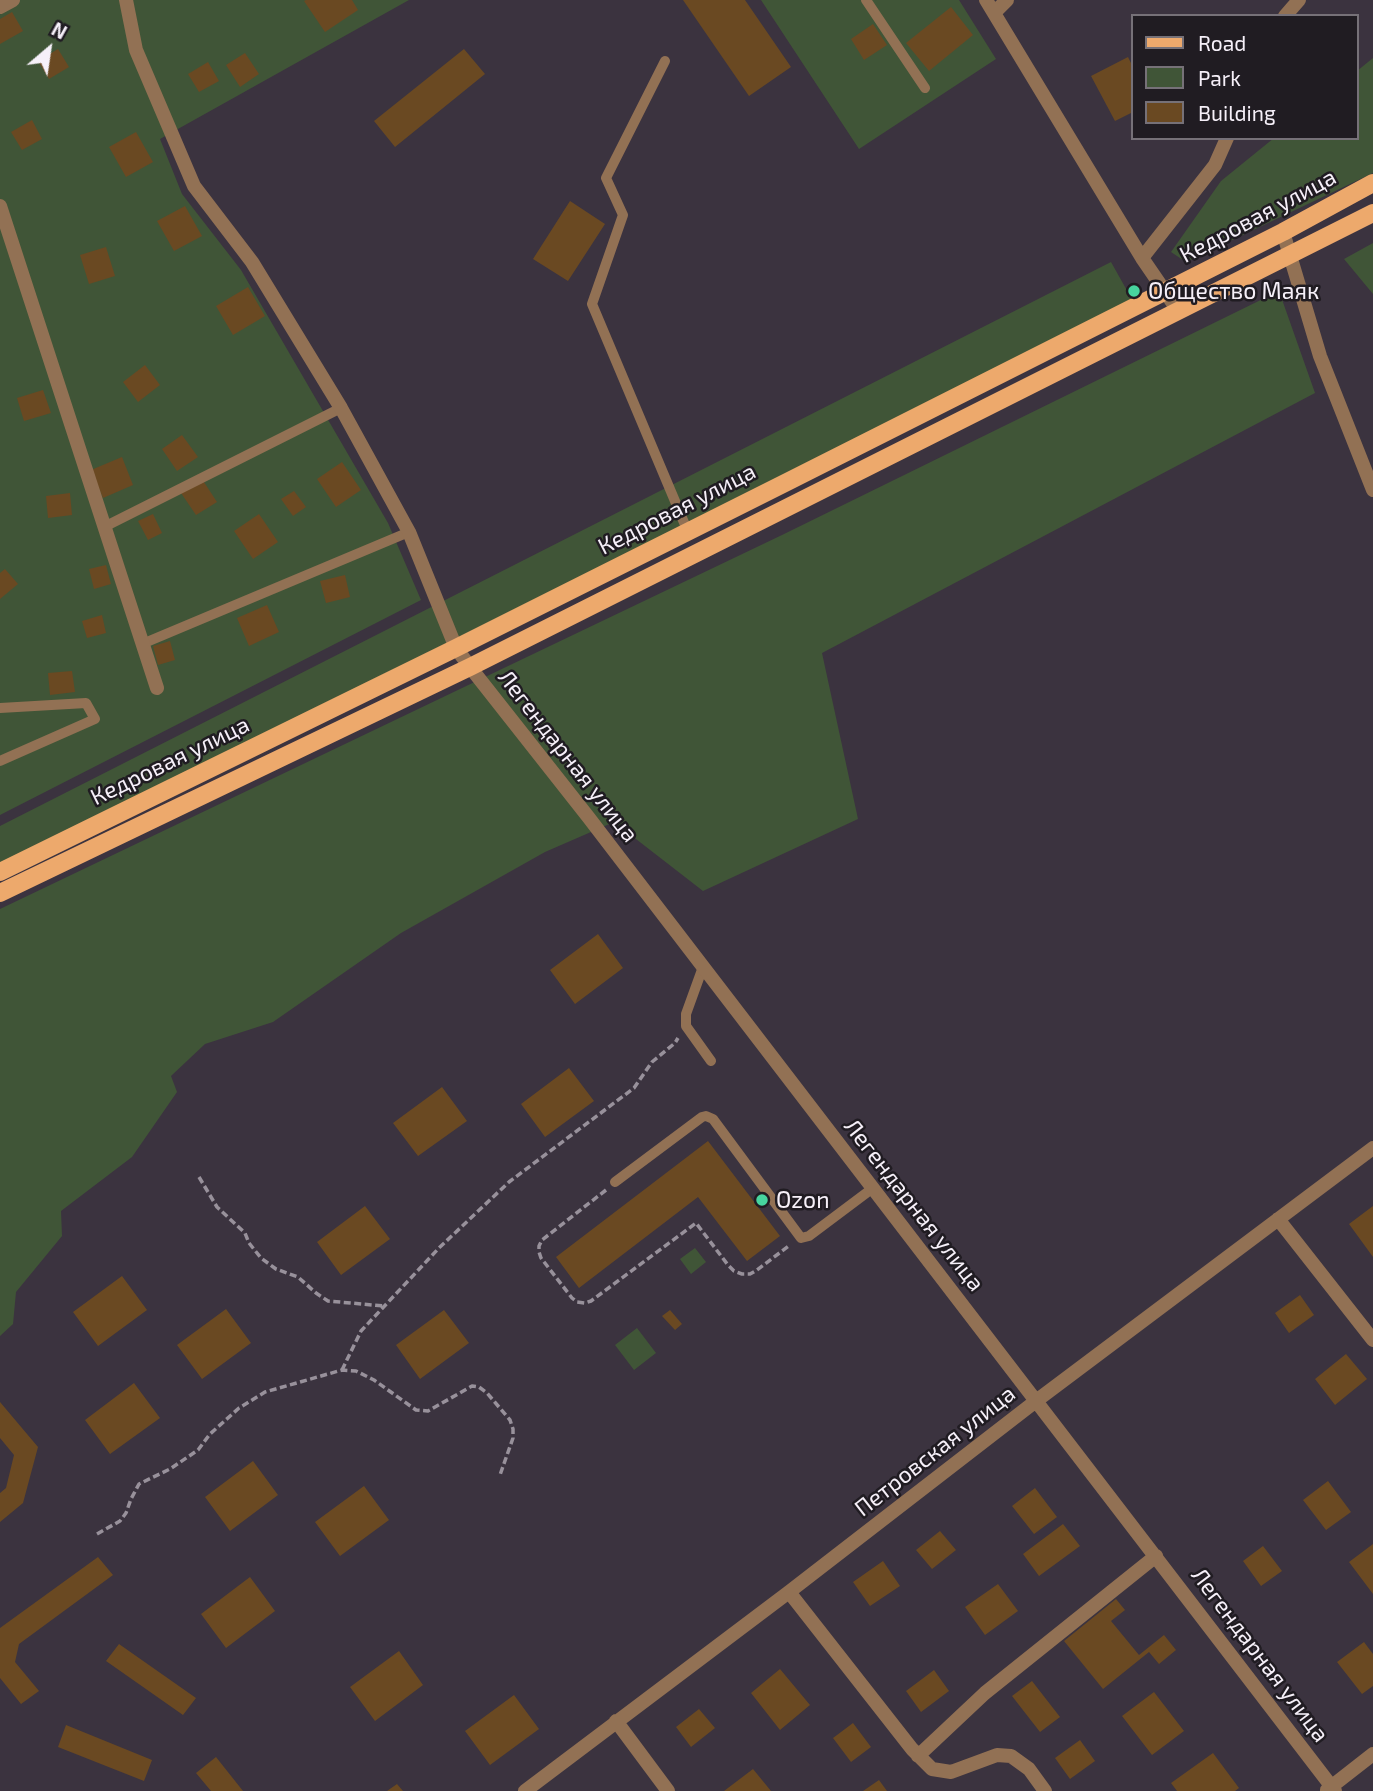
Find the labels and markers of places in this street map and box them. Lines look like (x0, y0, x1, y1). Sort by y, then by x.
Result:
place label: Общество Маяк (1148, 277, 1319, 305)
marker: Общество Маяк (1126, 283, 1142, 299)
place label: Ozon (776, 1186, 829, 1214)
marker: Ozon (754, 1192, 770, 1208)

